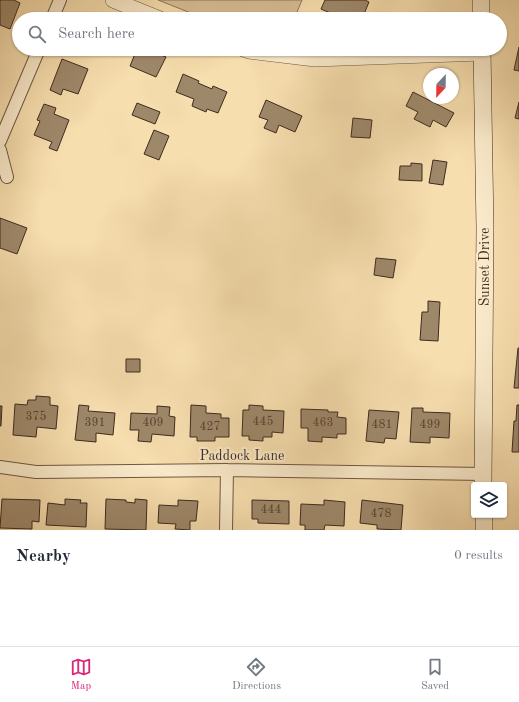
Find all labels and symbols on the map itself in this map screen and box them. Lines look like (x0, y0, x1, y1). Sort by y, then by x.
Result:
north arrow (423, 68, 459, 104)
street label: Sunset Drive (478, 228, 492, 306)
house number: 375 (26, 410, 46, 423)
house number: 445 (253, 415, 273, 428)
house number: 391 (85, 417, 105, 429)
house number: 409 (143, 417, 163, 429)
house number: 463 (313, 417, 333, 429)
house number: 481 (372, 419, 392, 431)
house number: 499 (420, 419, 440, 431)
house number: 427 (200, 421, 220, 433)
street label: Paddock Lane (200, 449, 284, 463)
house number: 444 (261, 504, 281, 516)
house number: 478 (371, 508, 391, 520)

